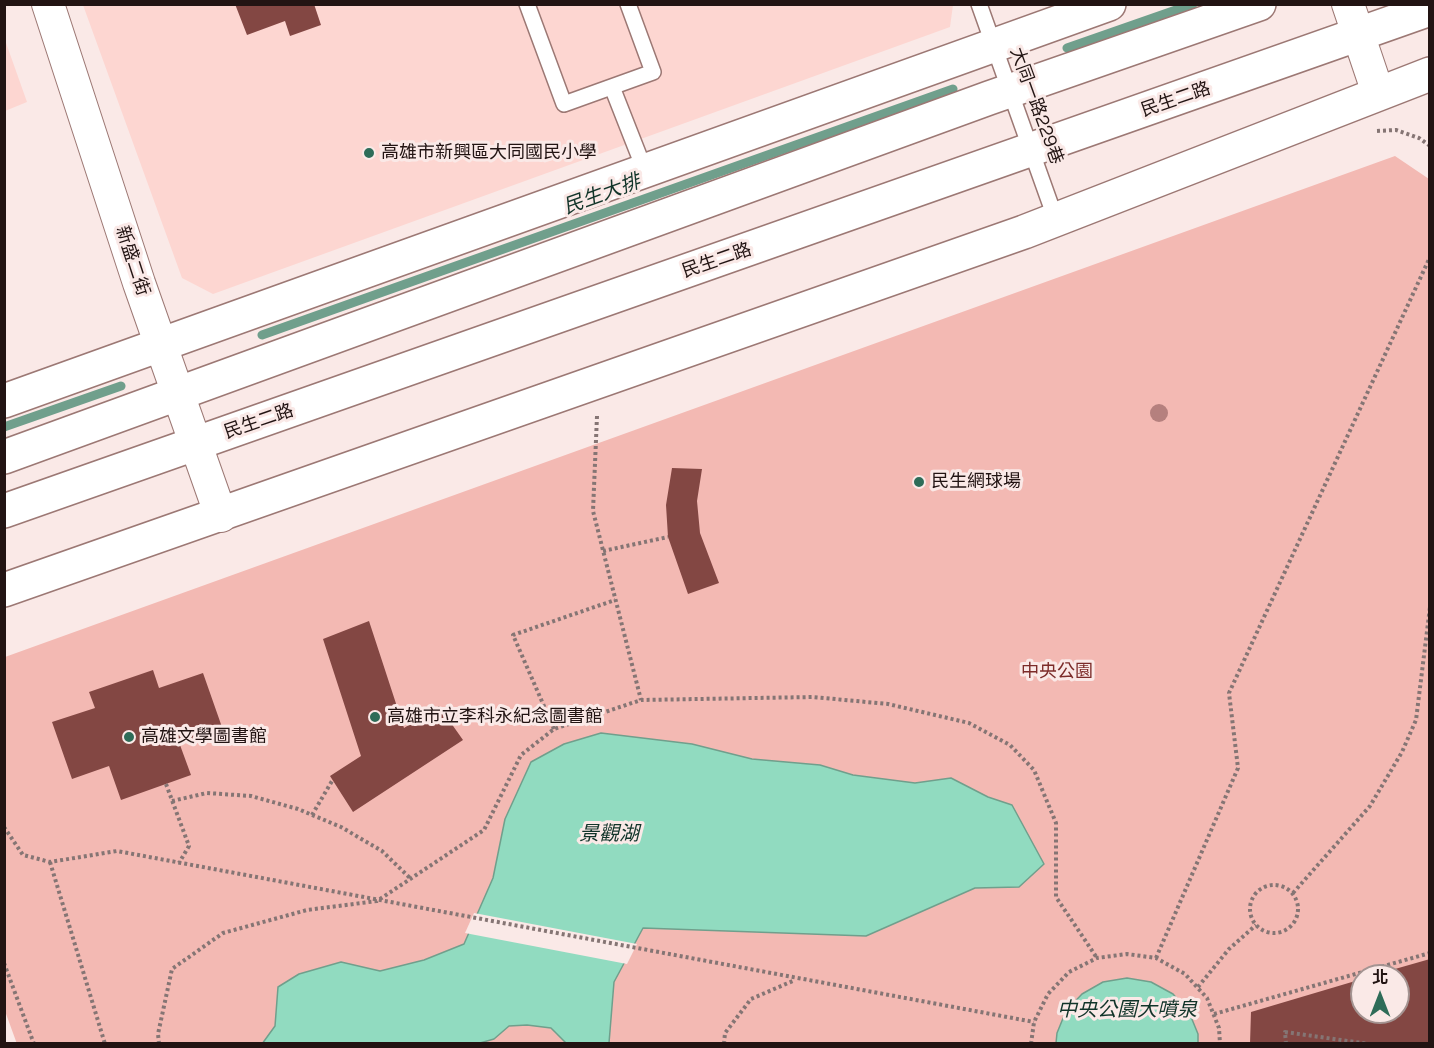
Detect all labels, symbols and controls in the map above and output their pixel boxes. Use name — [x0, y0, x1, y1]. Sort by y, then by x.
street label: 大同一路229巷 — [1005, 45, 1067, 167]
street label: 民生二路 — [1138, 78, 1214, 122]
place label: 高雄市新興區大同國民小學 — [381, 142, 597, 164]
marker: 高雄市新興區大同國民小學 — [362, 146, 376, 160]
water label: 民生大排 — [560, 170, 644, 220]
street label: 新盛二街 — [111, 223, 153, 299]
street label: 民生二路 — [679, 239, 755, 283]
street label: 民生二路 — [221, 400, 297, 444]
place label: 民生網球場 — [931, 471, 1021, 493]
marker: 民生網球場 — [912, 475, 926, 489]
park label: 中央公園 — [1021, 661, 1093, 683]
place label: 高雄市立李科永紀念圖書館 — [387, 706, 603, 728]
marker: 高雄市立李科永紀念圖書館 — [368, 710, 382, 724]
place label: 高雄文學圖書館 — [141, 726, 267, 748]
marker: 高雄文學圖書館 — [122, 730, 136, 744]
water label: 景觀湖 — [579, 823, 639, 847]
north arrow — [1350, 964, 1410, 1024]
text: 北 — [1372, 967, 1388, 988]
water label: 中央公園大噴泉 — [1057, 999, 1197, 1023]

